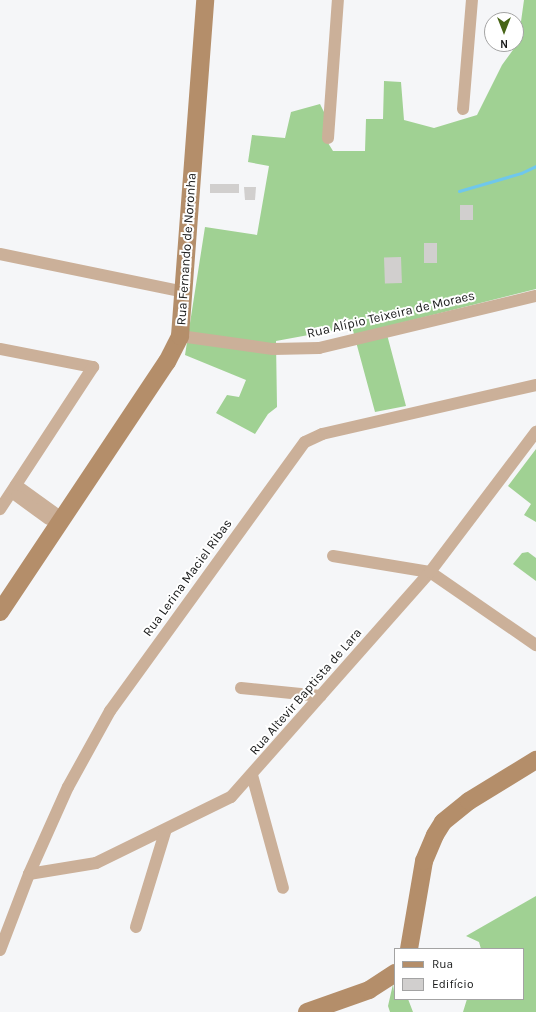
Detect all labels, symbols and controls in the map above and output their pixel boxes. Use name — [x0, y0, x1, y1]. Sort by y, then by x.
north arrow — [484, 12, 524, 52]
text: N — [500, 37, 508, 50]
street label: Rua Fernando de Noronha — [174, 172, 200, 326]
street label: Rua Alípio Teixeira de Moraes — [306, 288, 476, 342]
street label: Rua Lerina Maciel Ribas — [140, 516, 236, 640]
street label: Rua Altevir Baptista de Lara — [247, 625, 365, 759]
legend — [394, 948, 524, 1000]
text: Rua — [432, 957, 453, 971]
text: Edifício — [432, 977, 473, 991]

